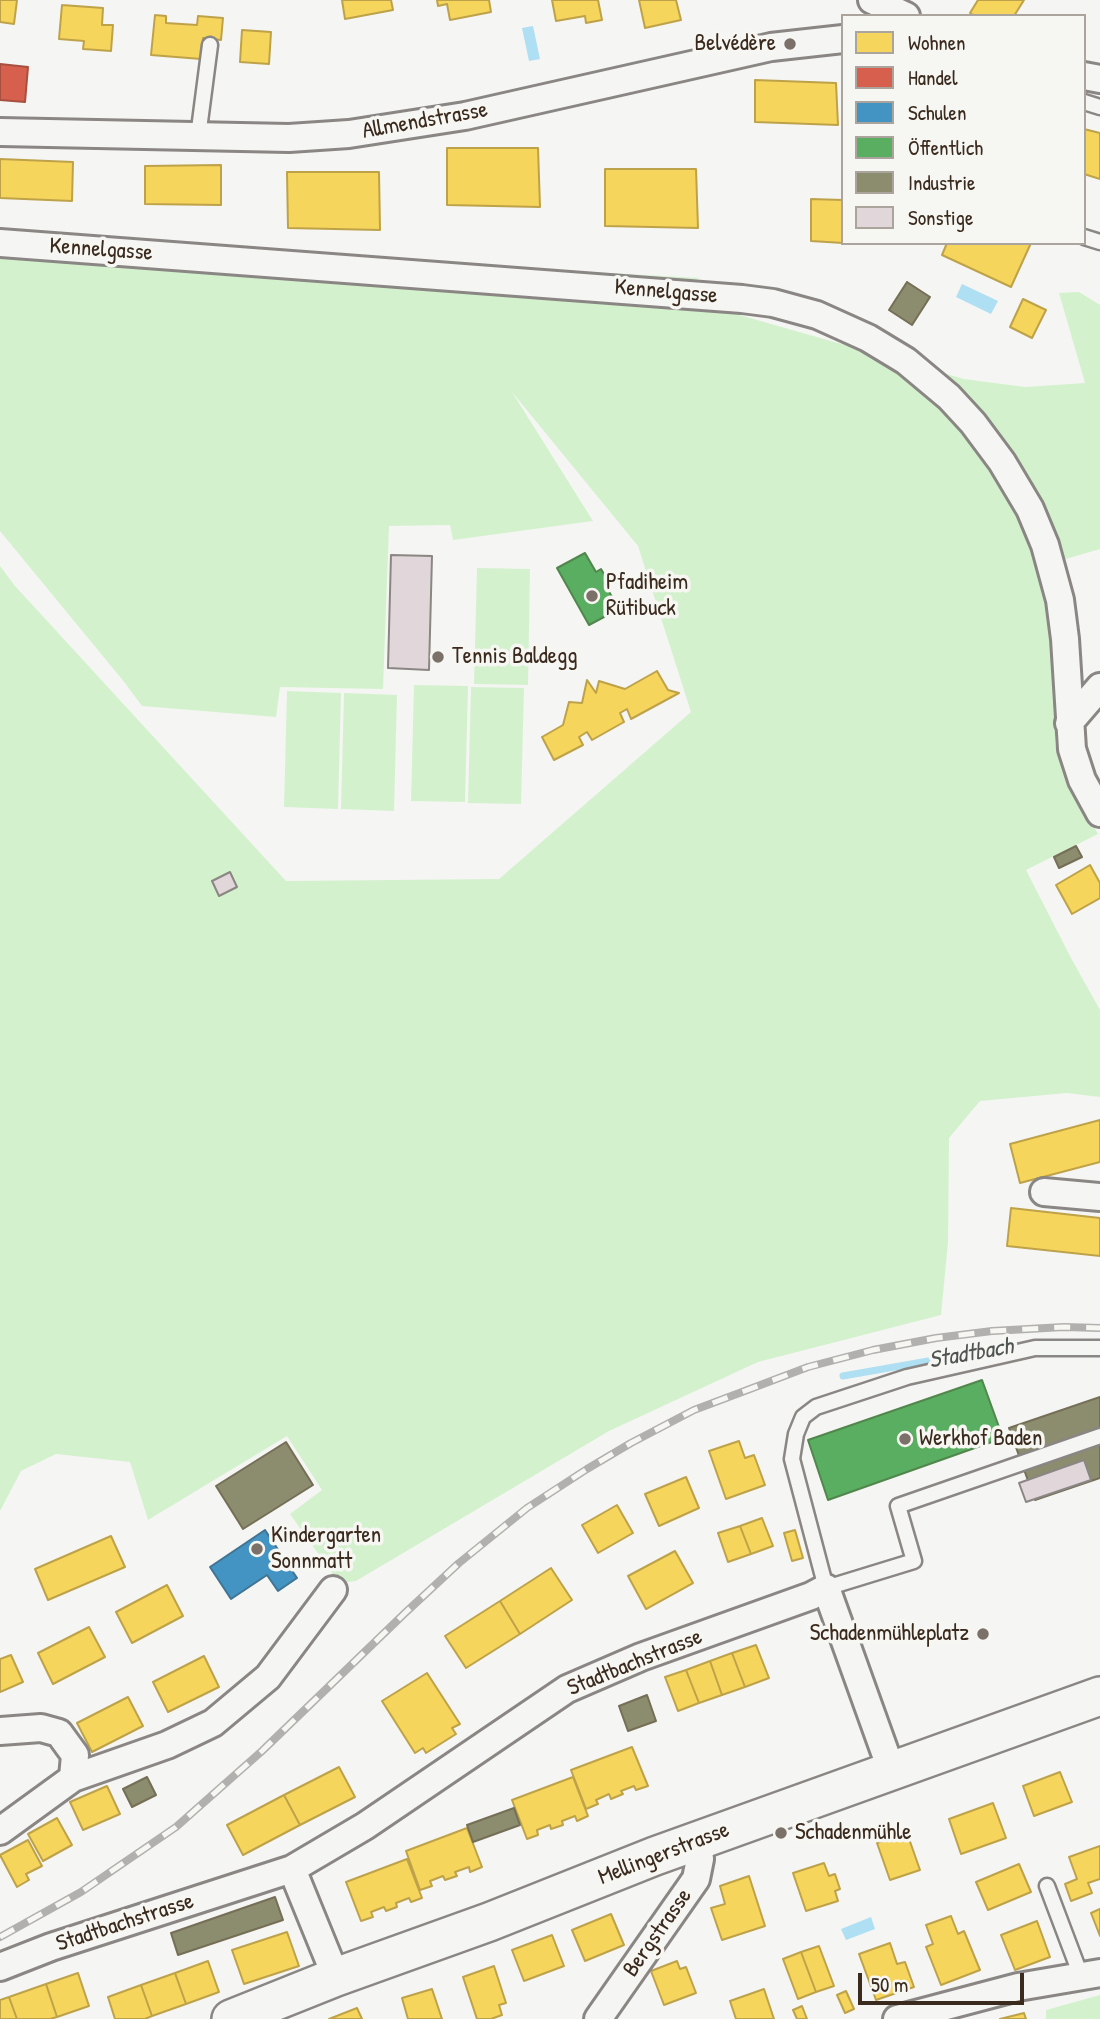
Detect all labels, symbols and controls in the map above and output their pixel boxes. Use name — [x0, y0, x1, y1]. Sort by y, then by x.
legend — [841, 14, 1086, 245]
text: Wohnen — [908, 28, 966, 57]
place label: Belvédère — [695, 30, 776, 58]
marker: Belvédère — [782, 36, 798, 52]
text: Handel — [908, 63, 958, 92]
street label: Allmendstrasse — [360, 96, 490, 146]
text: Schulen — [908, 98, 966, 127]
text: Öffentlich — [908, 133, 983, 162]
text: Industrie — [908, 168, 975, 197]
text: Sonstige — [908, 203, 973, 232]
street label: Kennelgasse — [48, 233, 154, 267]
street label: Kennelgasse — [613, 274, 719, 310]
place label: Pfadiheim Rütibuck — [606, 569, 688, 623]
marker: Pfadiheim Rütibuck — [584, 588, 600, 604]
place label: Tennis Baldegg — [452, 643, 577, 671]
marker: Tennis Baldegg — [430, 649, 446, 665]
water label: Stadtbach — [927, 1332, 1015, 1376]
place label: Werkhof Baden — [919, 1425, 1042, 1453]
marker: Werkhof Baden — [897, 1431, 913, 1447]
place label: Kindergarten Sonnmatt — [271, 1522, 381, 1576]
marker: Kindergarten Sonnmatt — [249, 1541, 265, 1557]
place label: Schadenmühleplatz — [810, 1620, 969, 1648]
street label: Stadtbachstrasse — [564, 1623, 706, 1703]
marker: Schadenmühleplatz — [975, 1626, 991, 1642]
street label: Mellingerstrasse — [595, 1816, 733, 1892]
place label: Schadenmühle — [795, 1819, 911, 1847]
marker: Schadenmühle — [773, 1825, 789, 1841]
street label: Bergstrasse — [618, 1884, 698, 1982]
street label: Stadtbachstrasse — [53, 1888, 197, 1958]
scale bar — [862, 1960, 1028, 2004]
text: 50 m — [871, 1970, 908, 1999]

